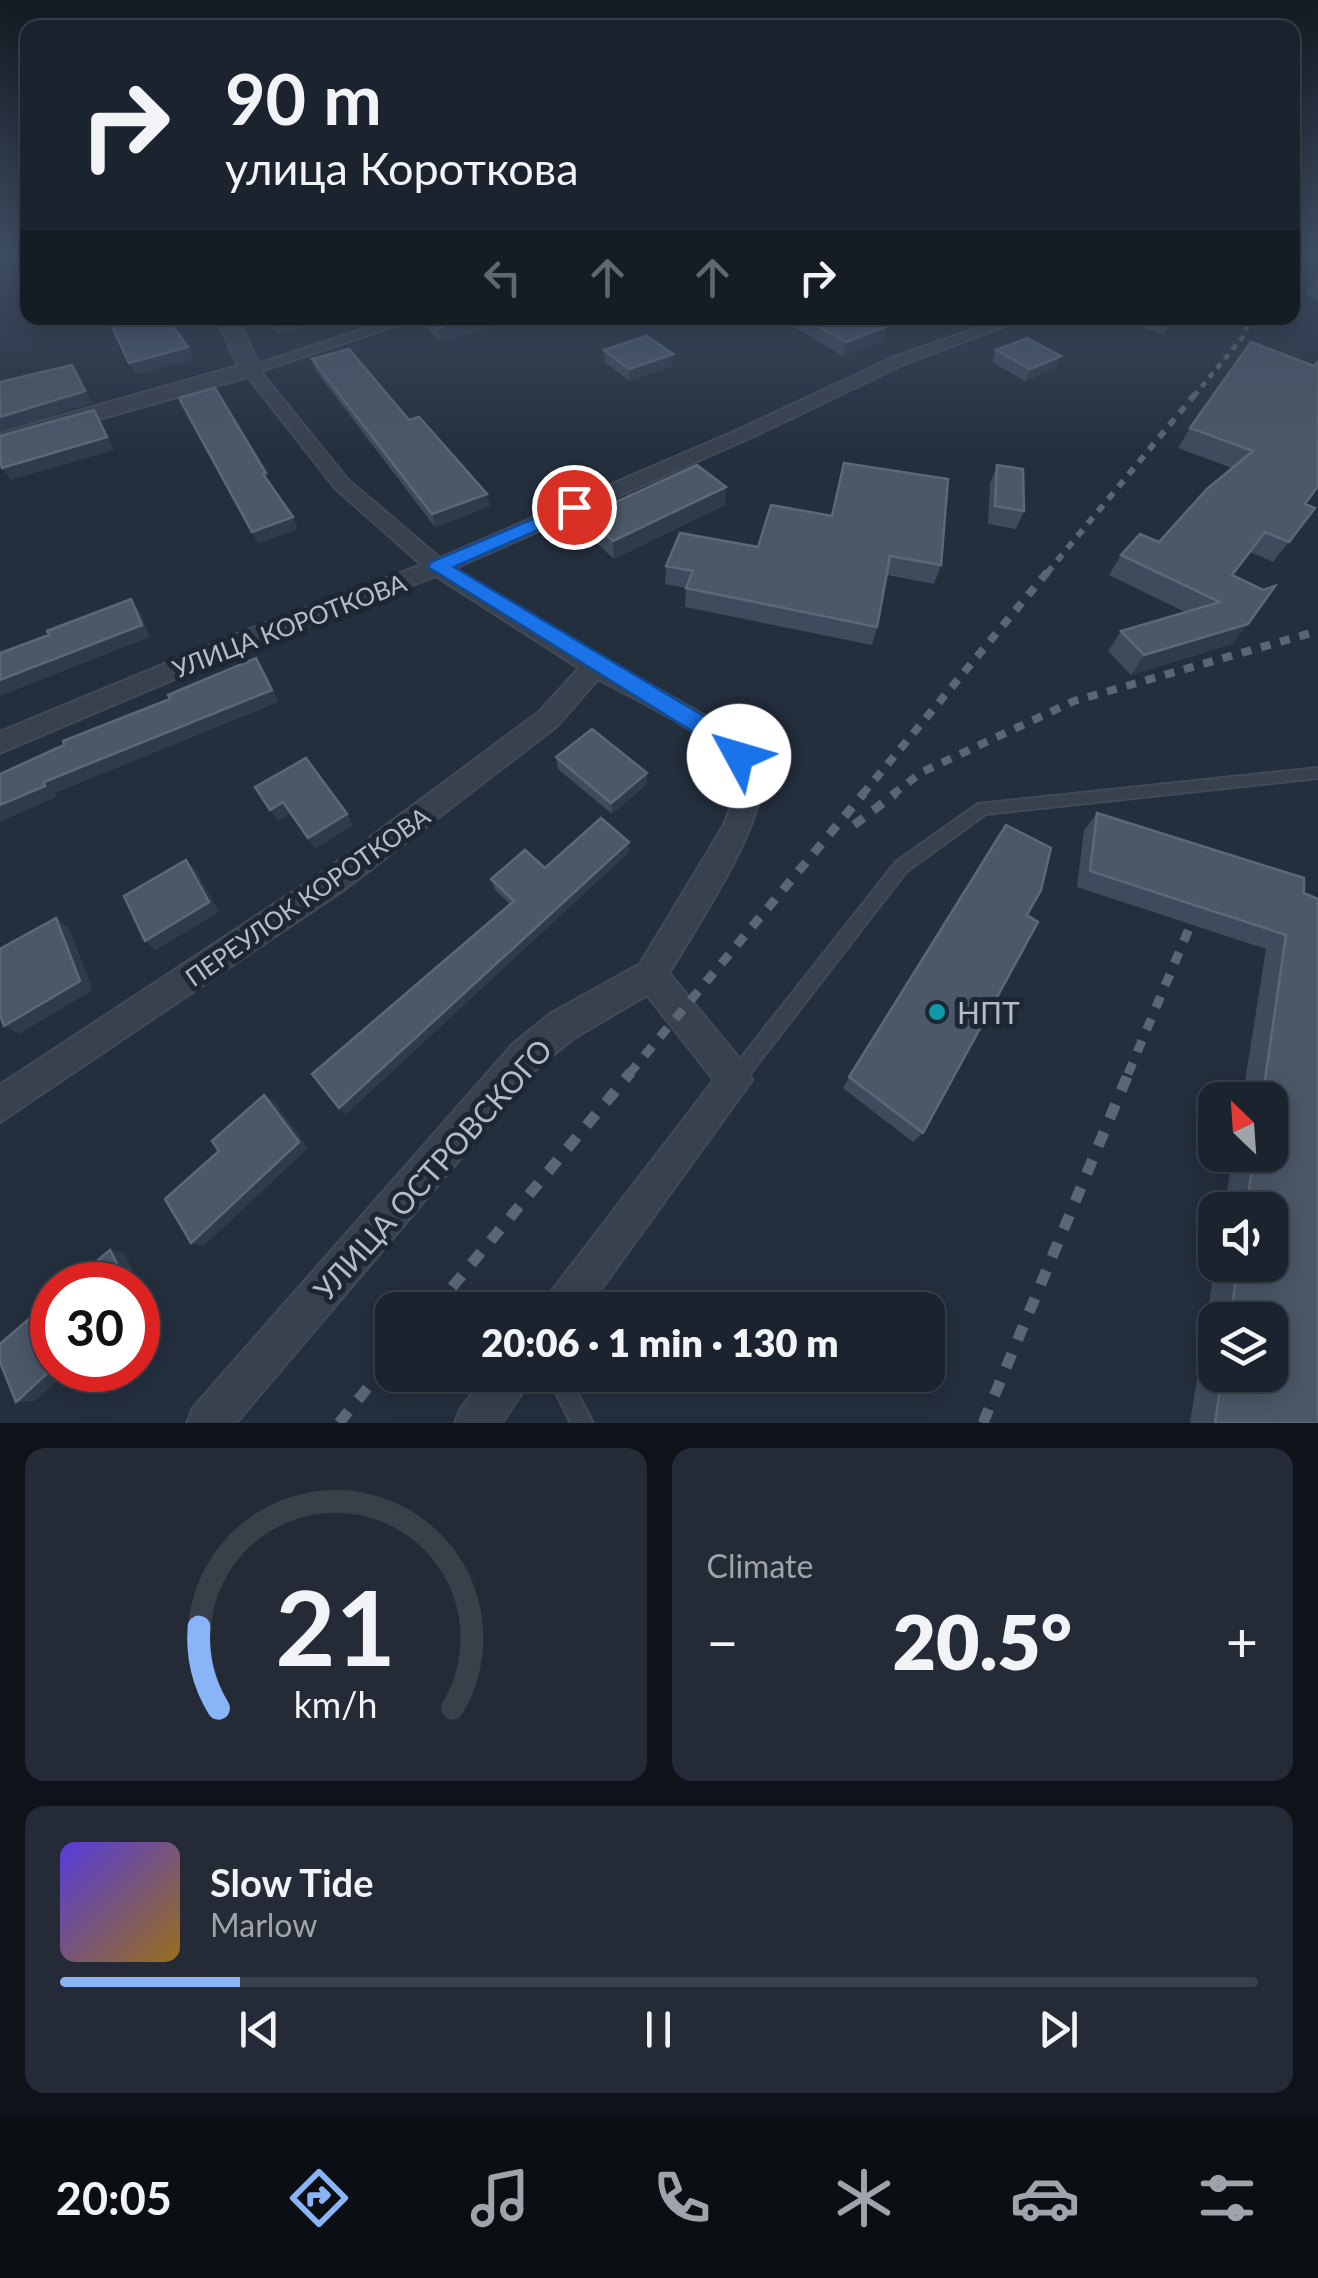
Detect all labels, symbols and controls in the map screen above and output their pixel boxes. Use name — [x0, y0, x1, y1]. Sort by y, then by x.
text: 90 m — [225, 56, 382, 140]
icon: right — [60, 60, 190, 190]
text: улица Короткова — [225, 141, 579, 195]
icon: left — [475, 250, 530, 305]
icon: ahead — [580, 250, 635, 305]
icon: ahead — [685, 250, 740, 305]
icon: right — [790, 250, 845, 305]
pin — [532, 465, 617, 550]
icon: arrive — [547, 480, 602, 535]
street label: УЛИЦА КОРОТКОВА — [168, 567, 410, 683]
position arrow — [687, 704, 791, 808]
street label: ПЕРЕУЛОК КОРОТКОВА — [179, 800, 435, 992]
place label: НПТ — [957, 994, 1020, 1030]
marker: НПТ — [926, 1001, 948, 1023]
street label: УЛИЦА ОСТРОВСКОГО — [305, 1031, 559, 1307]
north arrow — [1198, 1082, 1288, 1172]
map controls — [1198, 1082, 1288, 1392]
button: sound — [1198, 1192, 1288, 1282]
speed limit sign: 30 — [30, 1262, 160, 1392]
button: layers — [1198, 1302, 1288, 1392]
text: 20:06 · 1 min · 130 m — [481, 1319, 839, 1365]
text: Climate — [707, 1546, 813, 1585]
text: 21 — [275, 1563, 396, 1688]
text: 20.5° — [892, 1596, 1072, 1686]
text: − — [707, 1608, 738, 1674]
text: + — [1226, 1608, 1258, 1674]
text: km/h — [294, 1683, 378, 1726]
text: Slow Tide — [210, 1859, 373, 1905]
text: Marlow — [210, 1905, 317, 1944]
icon: previous — [232, 2002, 287, 2057]
icon: pause — [631, 2002, 686, 2057]
icon: next — [1031, 2002, 1086, 2057]
icon: directions — [284, 2163, 354, 2233]
icon: music — [465, 2163, 535, 2233]
icon: phone — [647, 2163, 717, 2233]
icon: climate — [829, 2163, 899, 2233]
icon: car — [1010, 2163, 1080, 2233]
icon: filters — [1192, 2163, 1262, 2233]
text: 20:05 — [56, 2171, 172, 2225]

